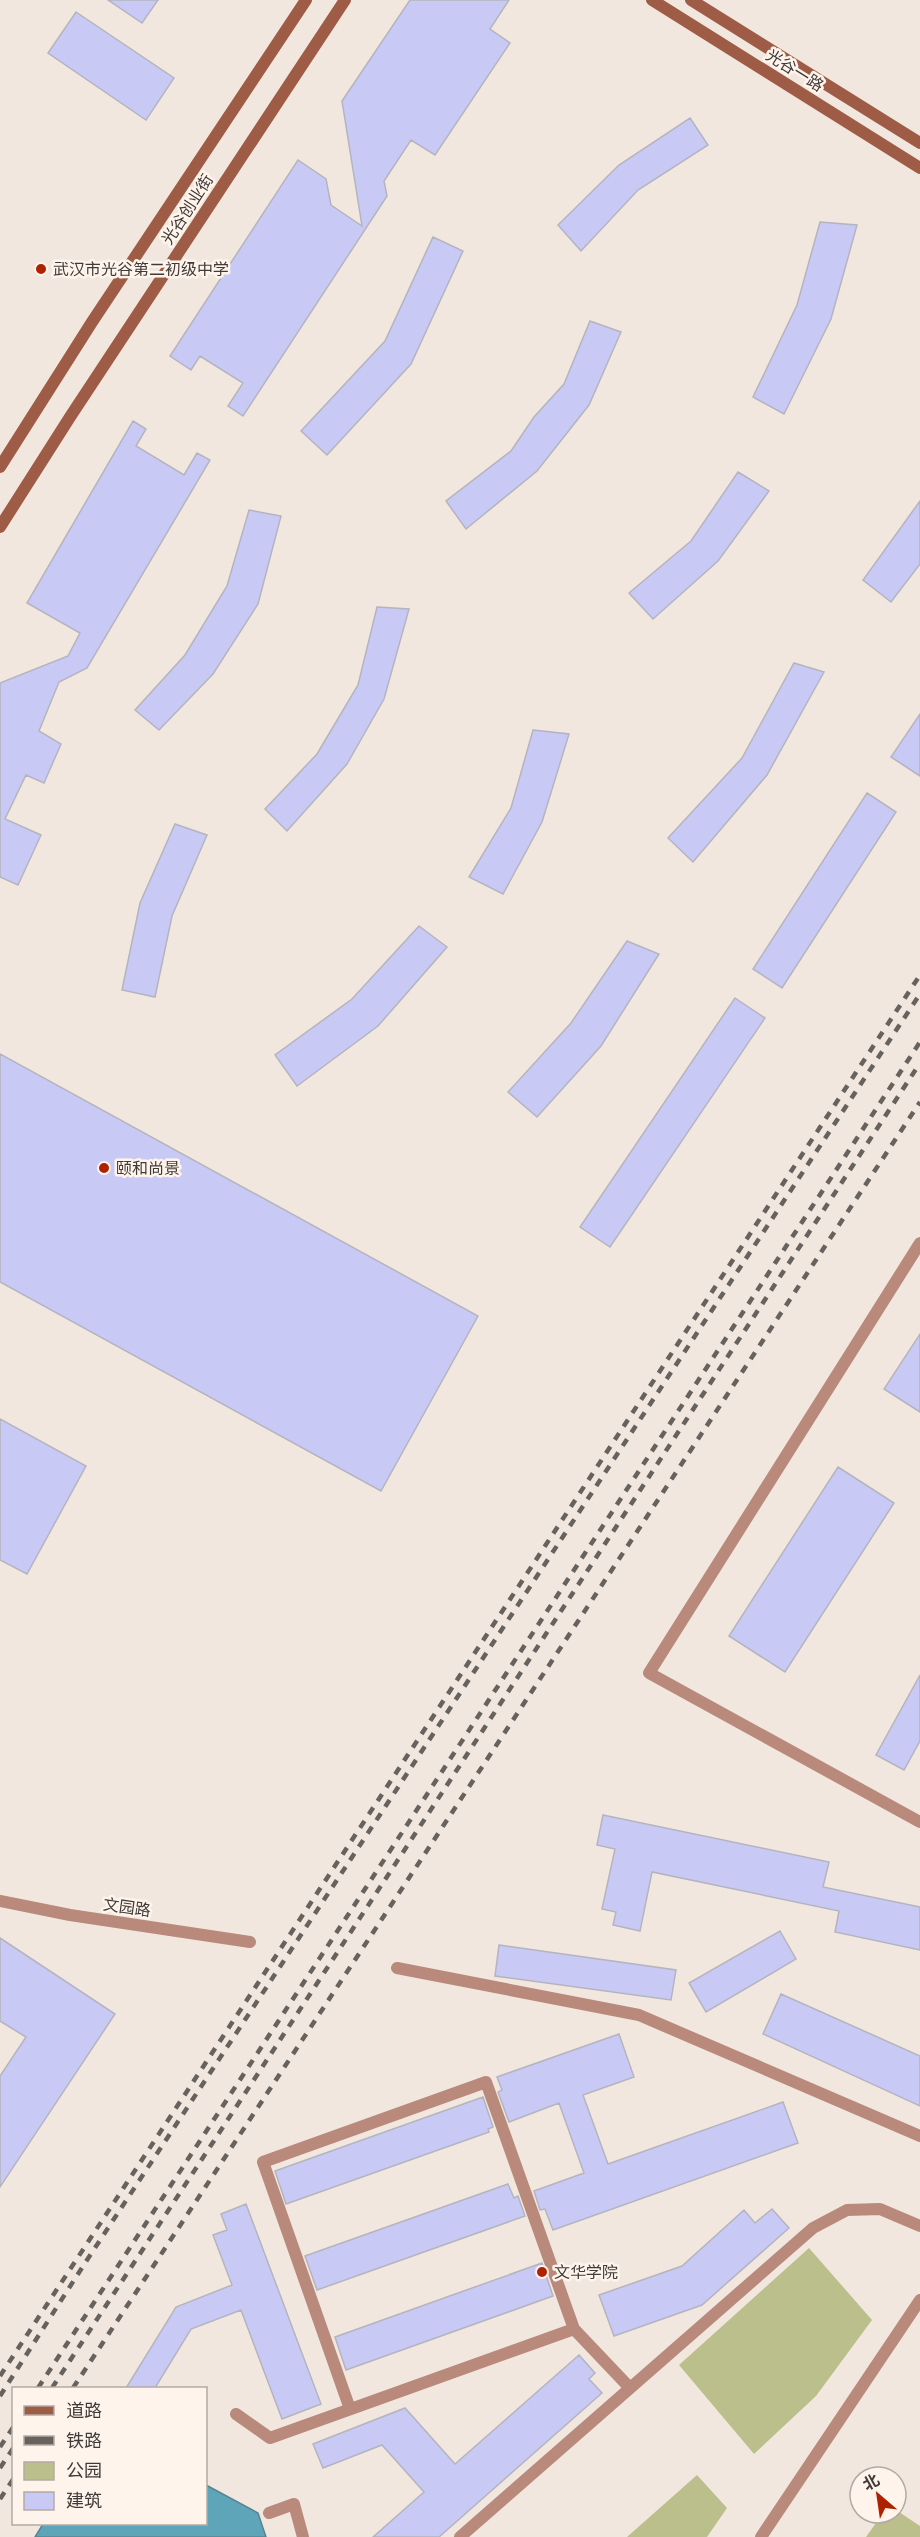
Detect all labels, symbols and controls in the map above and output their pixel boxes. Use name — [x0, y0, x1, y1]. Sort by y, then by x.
street label: 光谷一路 — [763, 45, 827, 95]
street label: 光谷创业街 — [158, 171, 216, 247]
place label: 武汉市光谷第二初级中学 — [53, 260, 229, 278]
marker: 武汉市光谷第二初级中学 — [34, 262, 48, 276]
place label: 颐和尚景 — [116, 1159, 180, 1177]
marker: 颐和尚景 — [97, 1161, 111, 1175]
street label: 文园路 — [102, 1895, 152, 1919]
place label: 文华学院 — [554, 2263, 618, 2281]
marker: 文华学院 — [535, 2265, 549, 2279]
legend — [12, 2387, 207, 2525]
text: 道路 — [66, 2400, 102, 2421]
text: 铁路 — [66, 2430, 102, 2451]
text: 公园 — [66, 2460, 102, 2481]
north arrow — [848, 2465, 908, 2525]
text: 北 — [859, 2470, 882, 2494]
text: 建筑 — [66, 2490, 102, 2511]

